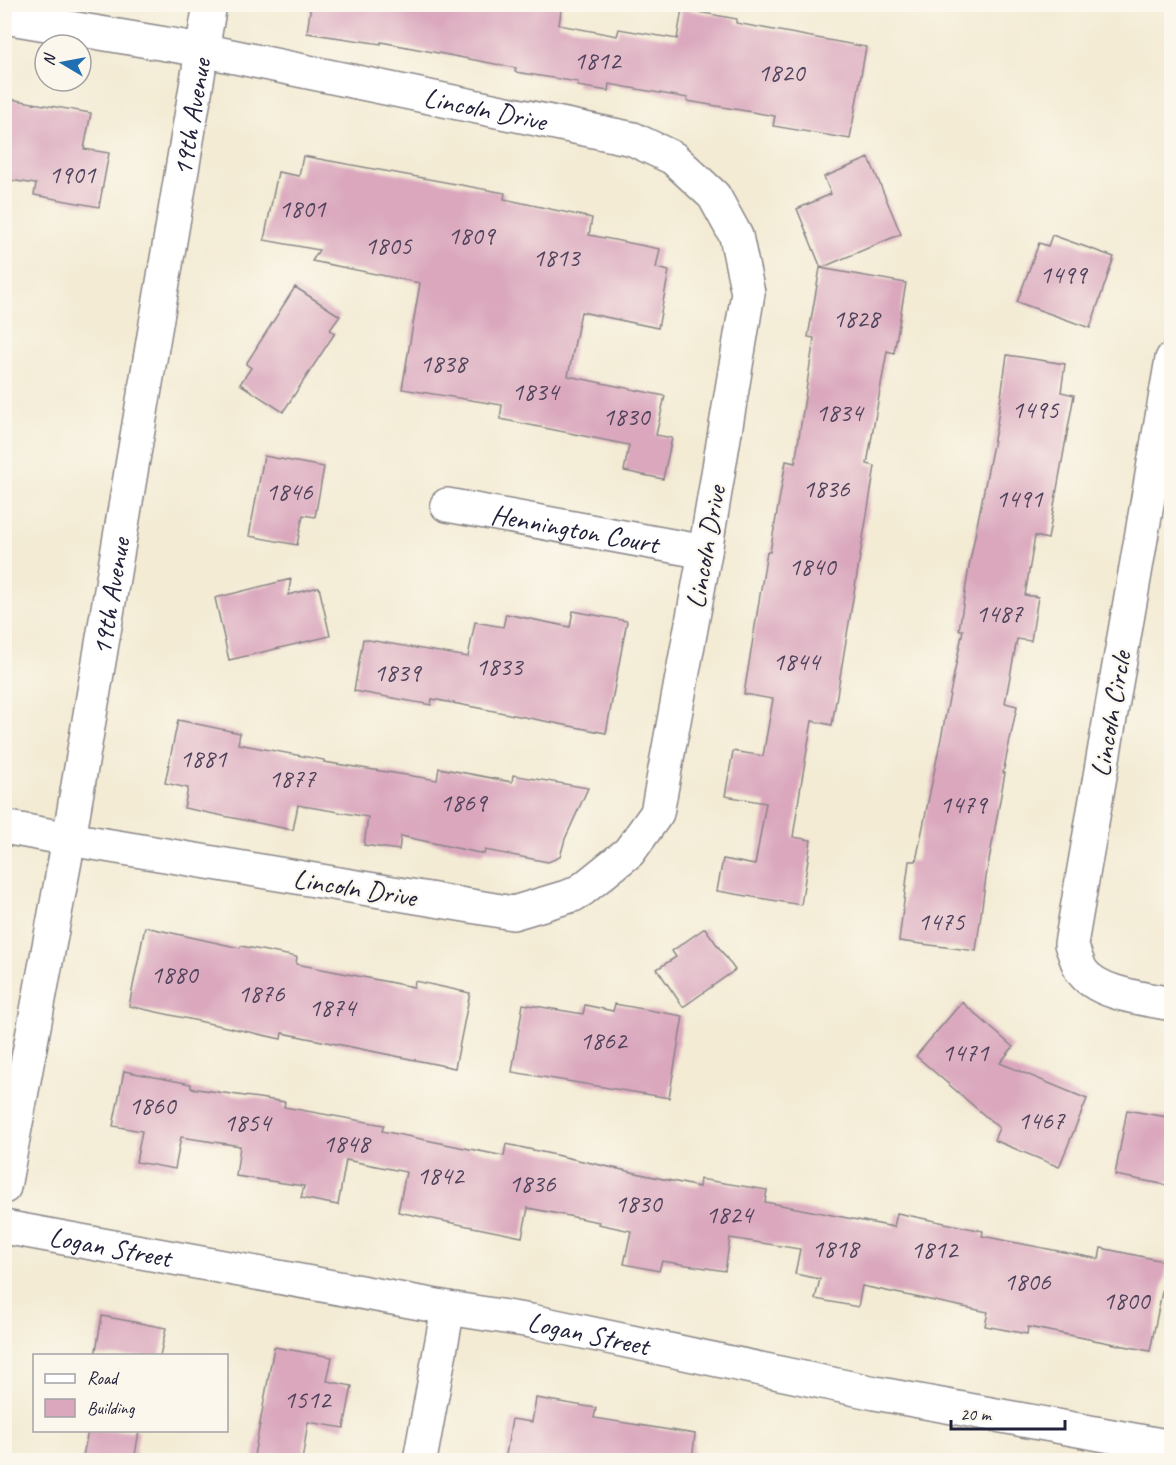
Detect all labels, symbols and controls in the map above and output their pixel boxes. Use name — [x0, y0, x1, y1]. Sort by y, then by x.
north arrow — [33, 33, 93, 93]
house number: 1812 — [574, 44, 623, 77]
text: N — [39, 51, 60, 67]
street label: 19th Avenue — [164, 54, 219, 179]
house number: 1820 — [758, 56, 807, 89]
street label: Lincoln Drive — [421, 79, 551, 139]
house number: 1901 — [49, 158, 97, 191]
house number: 1801 — [279, 192, 327, 225]
house number: 1809 — [448, 219, 497, 252]
house number: 1805 — [365, 229, 413, 262]
house number: 1813 — [533, 241, 582, 274]
house number: 1499 — [1040, 258, 1089, 291]
house number: 1828 — [833, 302, 882, 335]
house number: 1838 — [420, 347, 469, 380]
house number: 1834 — [512, 375, 561, 408]
house number: 1495 — [1012, 393, 1060, 426]
house number: 1834 — [816, 396, 865, 429]
house number: 1830 — [603, 400, 652, 433]
house number: 1836 — [803, 472, 851, 505]
house number: 1846 — [266, 475, 314, 508]
street label: Lincoln Drive — [678, 481, 734, 611]
house number: 1491 — [996, 482, 1044, 515]
street label: Hennington Court — [488, 496, 664, 562]
street label: 19th Avenue — [83, 533, 138, 658]
house number: 1840 — [789, 550, 838, 583]
house number: 1487 — [976, 597, 1024, 630]
house number: 1844 — [773, 645, 822, 678]
street label: Lincoln Circle — [1082, 647, 1139, 780]
house number: 1833 — [476, 650, 525, 683]
house number: 1839 — [374, 656, 423, 689]
house number: 1881 — [180, 742, 228, 775]
house number: 1877 — [269, 762, 317, 795]
house number: 1869 — [440, 786, 489, 819]
house number: 1479 — [940, 788, 989, 821]
street label: Lincoln Drive — [291, 861, 421, 915]
house number: 1475 — [918, 905, 966, 938]
house number: 1880 — [151, 958, 200, 991]
house number: 1876 — [238, 977, 286, 1010]
house number: 1874 — [309, 991, 358, 1024]
house number: 1862 — [580, 1024, 629, 1057]
house number: 1471 — [942, 1036, 990, 1069]
house number: 1860 — [129, 1089, 178, 1122]
house number: 1467 — [1018, 1104, 1066, 1137]
house number: 1854 — [224, 1106, 273, 1139]
house number: 1848 — [323, 1127, 372, 1160]
house number: 1842 — [417, 1159, 466, 1192]
house number: 1836 — [509, 1167, 557, 1200]
house number: 1830 — [615, 1187, 664, 1220]
house number: 1824 — [706, 1198, 755, 1231]
street label: Logan Street — [47, 1219, 176, 1276]
house number: 1818 — [812, 1232, 861, 1265]
house number: 1812 — [911, 1233, 960, 1266]
house number: 1806 — [1004, 1265, 1052, 1298]
house number: 1800 — [1103, 1284, 1152, 1317]
street label: Logan Street — [525, 1304, 655, 1364]
legend — [33, 1354, 228, 1432]
text: Road — [87, 1367, 120, 1389]
house number: 1512 — [284, 1383, 333, 1416]
scale bar — [951, 1393, 1065, 1431]
text: Building — [87, 1397, 136, 1419]
text: 20 m — [960, 1403, 993, 1425]

